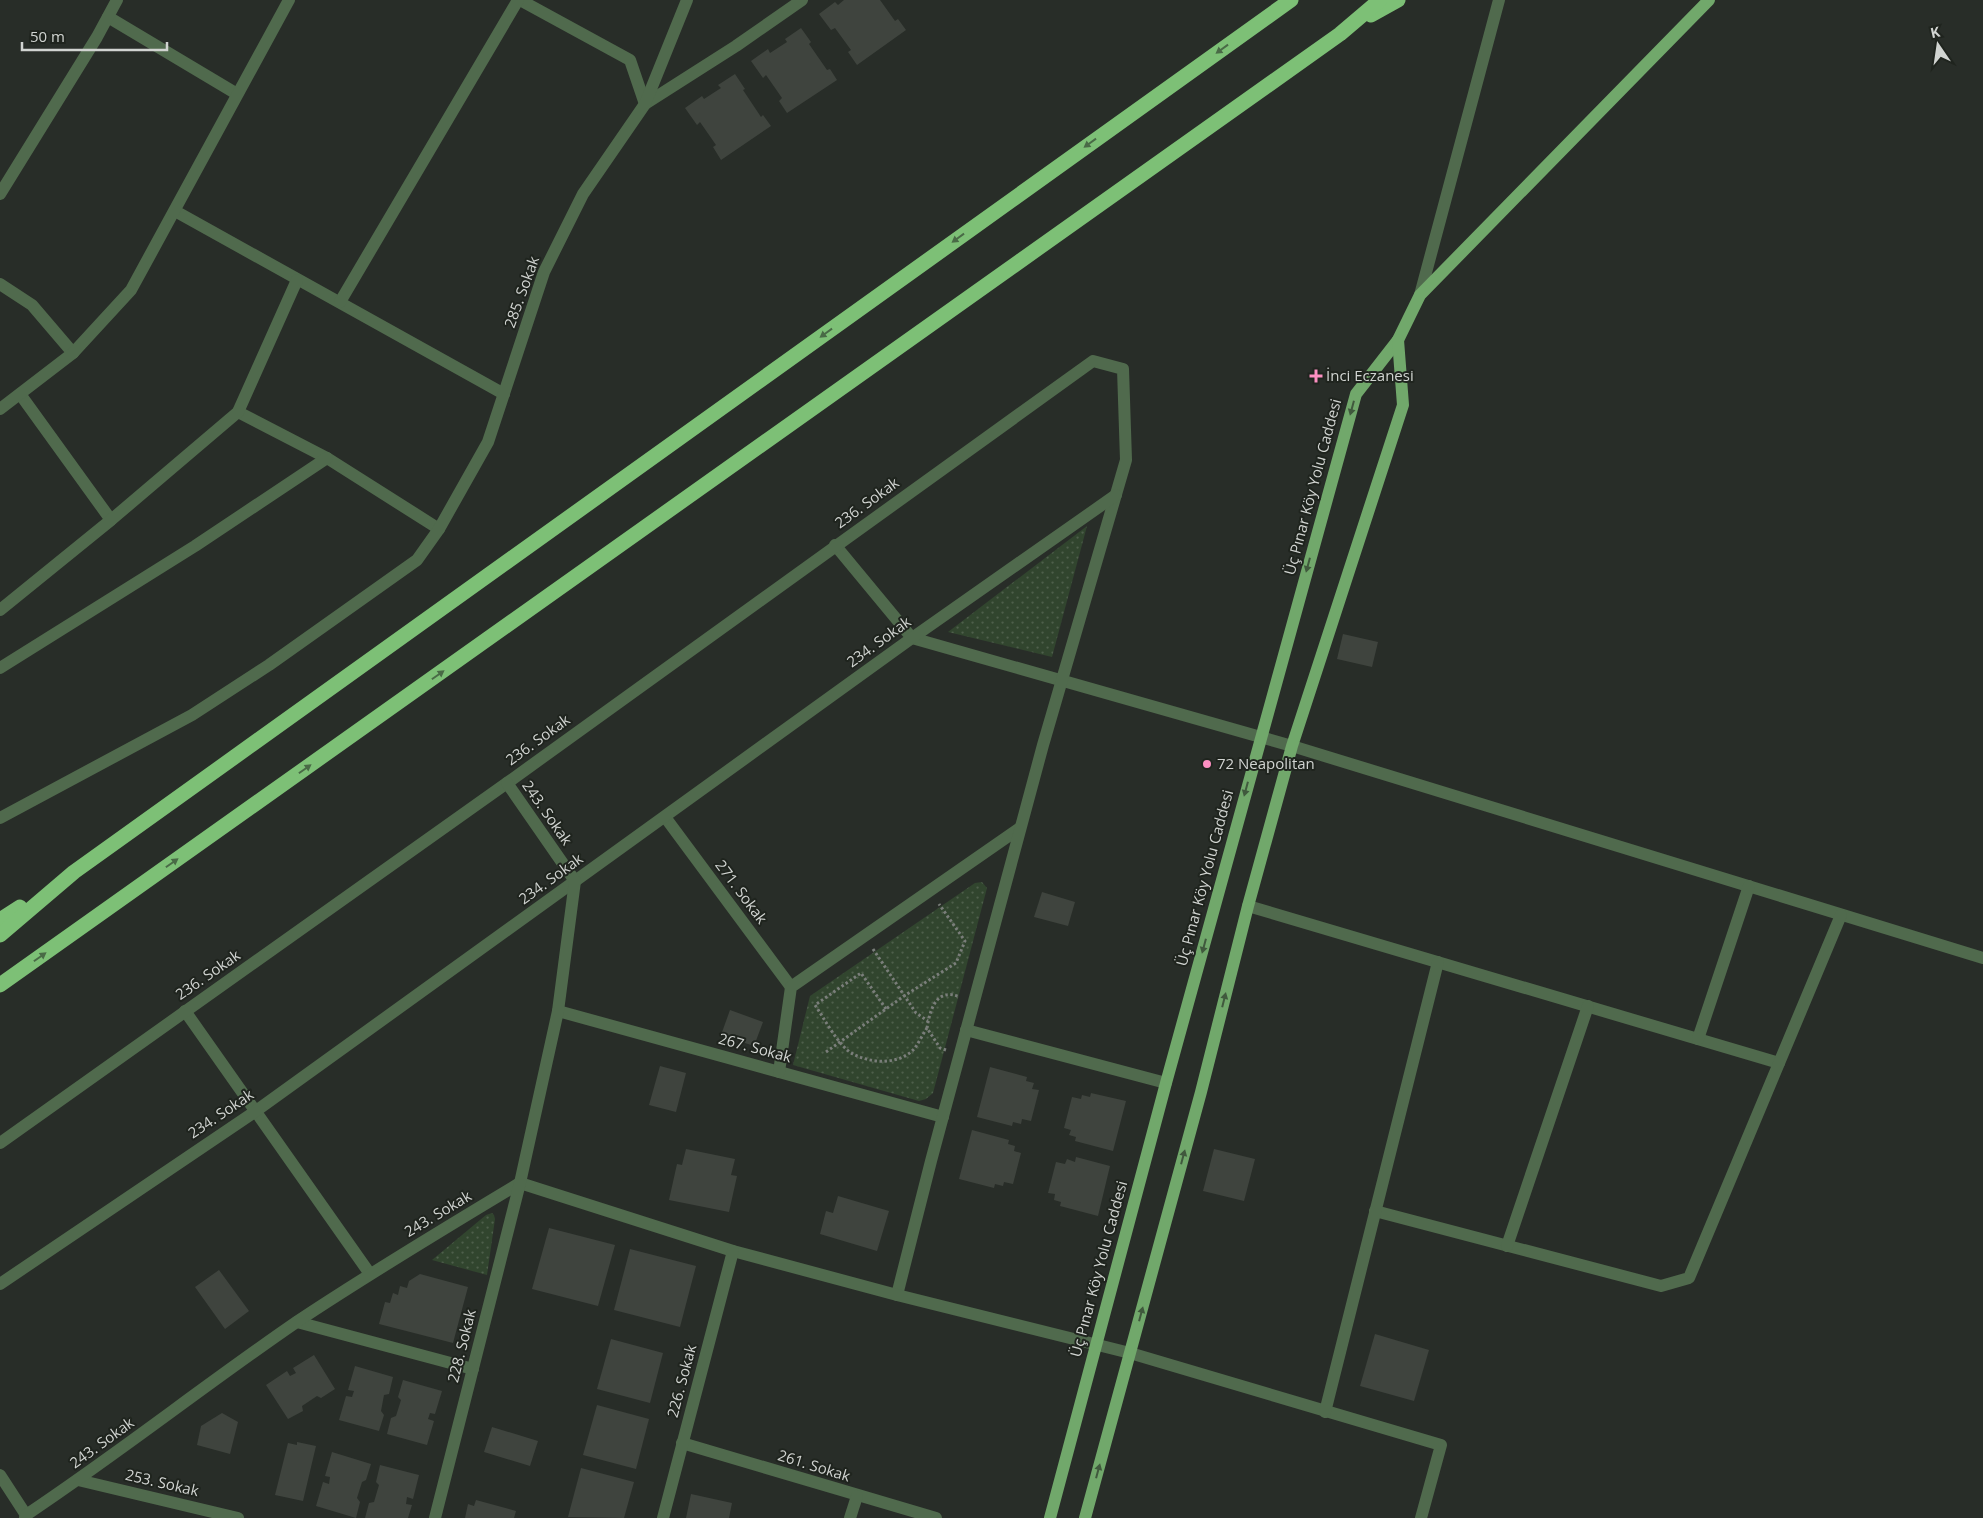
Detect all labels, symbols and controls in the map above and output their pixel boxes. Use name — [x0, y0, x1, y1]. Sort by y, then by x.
scale bar — [22, 20, 168, 52]
north arrow — [1913, 20, 1963, 70]
text: K — [1928, 21, 1942, 42]
text: 50 m — [30, 26, 65, 46]
one-way arrow — [1216, 44, 1229, 54]
one-way arrow — [1084, 138, 1097, 149]
one-way arrow — [951, 233, 965, 243]
street label: 285. Sokak — [499, 253, 543, 330]
one-way arrow — [819, 328, 833, 338]
place label: İnci Eczanesi — [1326, 365, 1414, 385]
marker: İnci Eczanesi — [1310, 370, 1322, 382]
street label: Üç Pınar Köy Yolu Caddesi — [1279, 396, 1345, 577]
one-way arrow — [1347, 401, 1355, 416]
street label: 236. Sokak — [830, 472, 903, 532]
one-way arrow — [1304, 557, 1312, 572]
street label: 234. Sokak — [842, 611, 915, 671]
one-way arrow — [431, 670, 444, 680]
street label: 236. Sokak — [501, 709, 574, 769]
place label: 72 Neapolitan — [1217, 753, 1315, 773]
marker: 72 Neapolitan — [1201, 758, 1213, 770]
one-way arrow — [298, 764, 312, 774]
street label: 243. Sokak — [518, 776, 578, 849]
one-way arrow — [1242, 782, 1250, 797]
street label: Üç Pınar Köy Yolu Caddesi — [1171, 787, 1237, 968]
street label: 234. Sokak — [514, 848, 587, 908]
street label: 271. Sokak — [711, 855, 772, 927]
one-way arrow — [166, 858, 179, 868]
one-way arrow — [1199, 938, 1207, 953]
street label: 236. Sokak — [171, 944, 244, 1004]
one-way arrow — [33, 952, 47, 962]
one-way arrow — [1220, 993, 1228, 1008]
street label: 267. Sokak — [716, 1028, 794, 1066]
street label: 234. Sokak — [184, 1084, 257, 1142]
one-way arrow — [1179, 1150, 1187, 1165]
street label: Üç Pınar Köy Yolu Caddesi — [1065, 1178, 1131, 1359]
street label: 243. Sokak — [400, 1185, 475, 1241]
street label: 228. Sokak — [442, 1307, 480, 1385]
one-way arrow — [1137, 1307, 1145, 1322]
street label: 226. Sokak — [662, 1342, 700, 1420]
street label: 243. Sokak — [65, 1412, 138, 1472]
street label: 261. Sokak — [776, 1445, 853, 1486]
one-way arrow — [1094, 1463, 1102, 1478]
street label: 253. Sokak — [123, 1464, 201, 1500]

